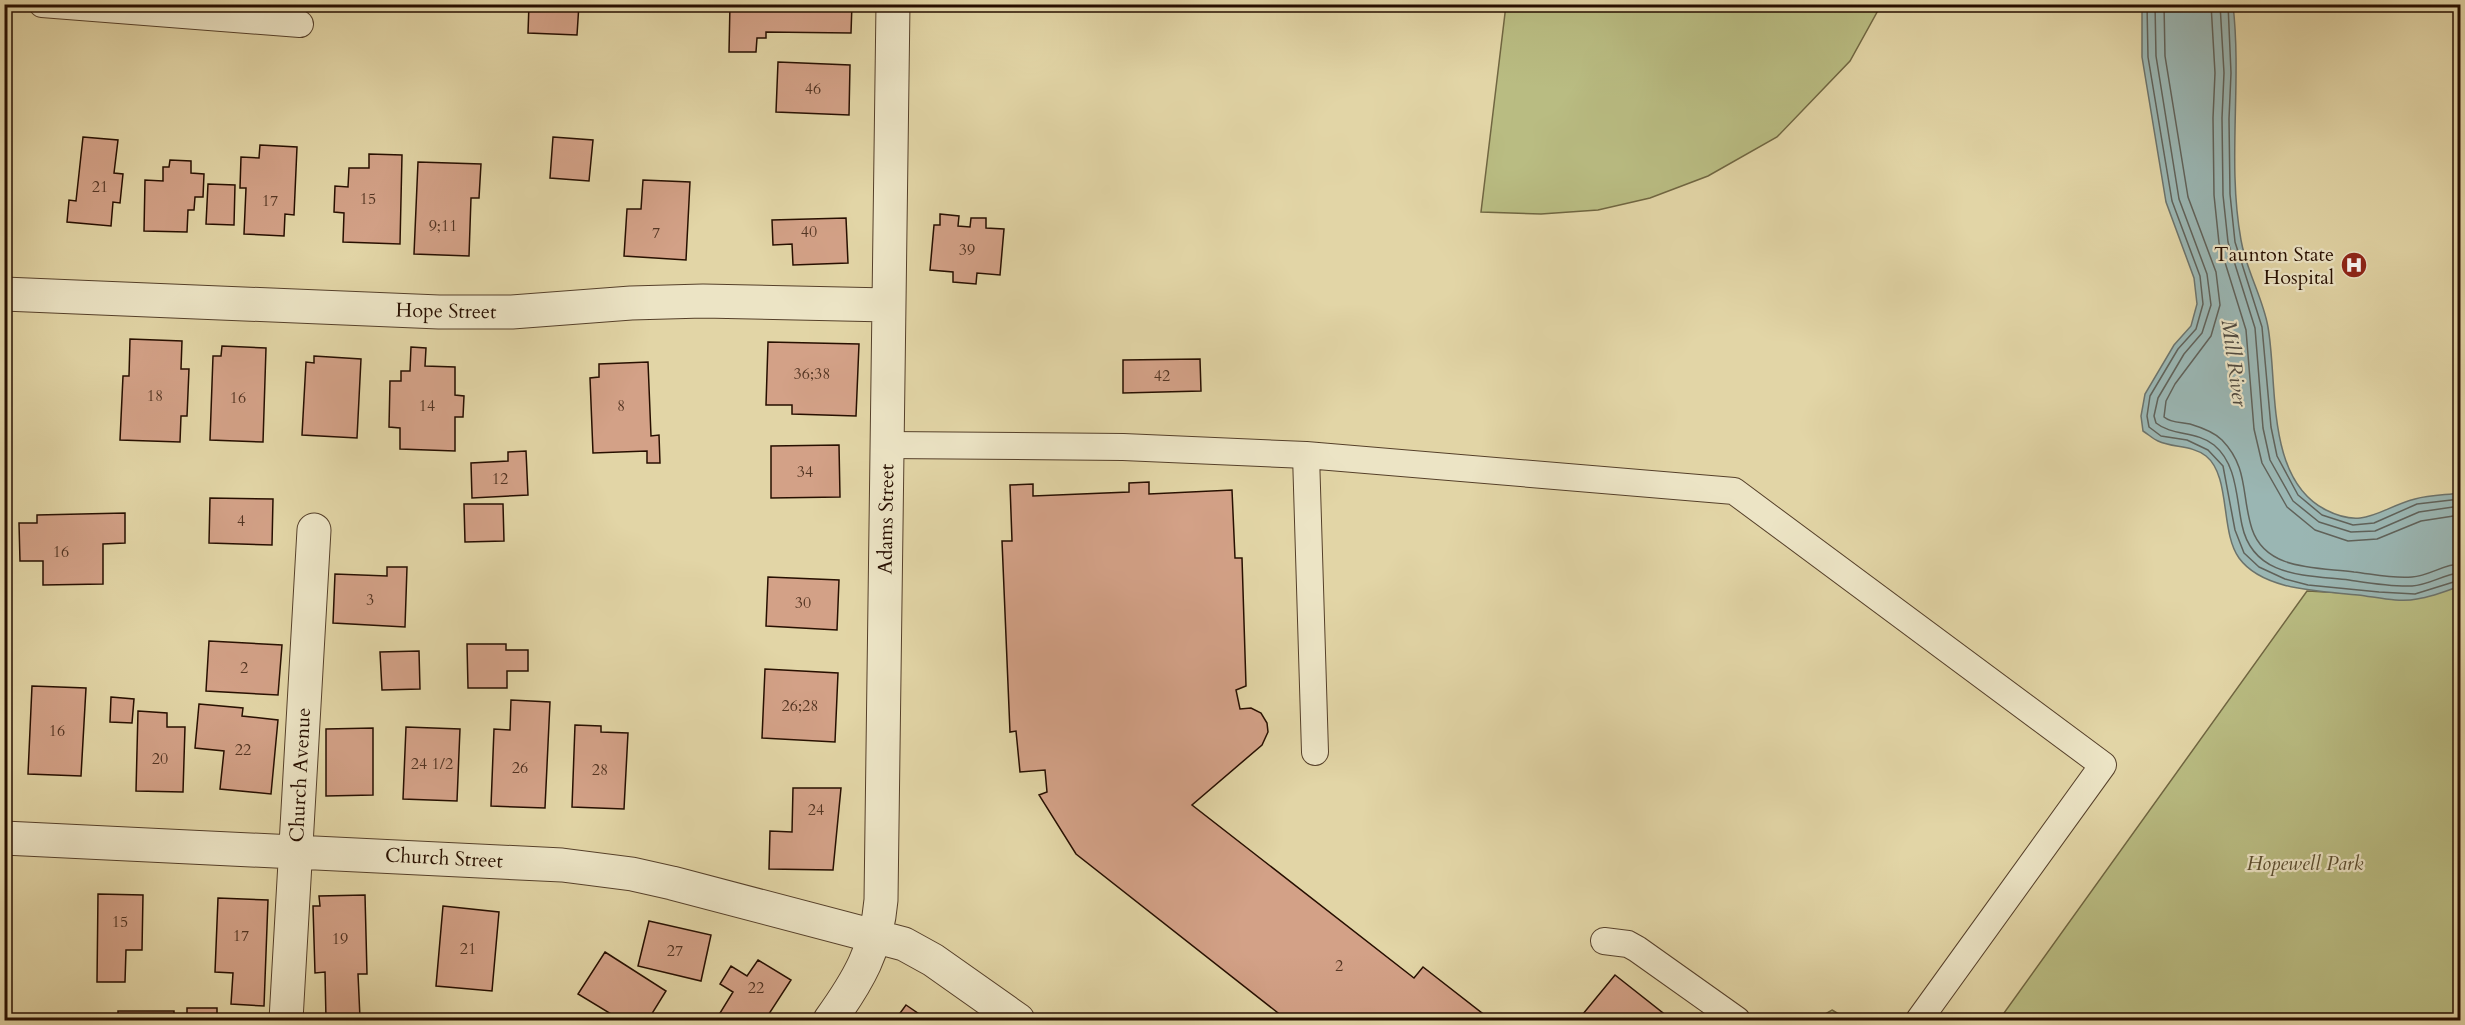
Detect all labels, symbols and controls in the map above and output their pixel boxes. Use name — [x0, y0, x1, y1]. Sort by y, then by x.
house number: 46 — [805, 78, 821, 100]
house number: 21 — [92, 176, 108, 198]
house number: 15 — [360, 188, 376, 210]
house number: 17 — [262, 190, 278, 212]
house number: 9;11 — [429, 215, 457, 237]
house number: 40 — [801, 221, 817, 243]
house number: 7 — [652, 222, 660, 244]
house number: 39 — [959, 239, 975, 261]
place label: Taunton State Hospital — [2214, 241, 2334, 291]
hospital icon: Taunton State Hospital — [2339, 250, 2369, 280]
street label: Hope Street — [395, 297, 497, 325]
water label: Mill River — [2214, 318, 2255, 410]
house number: 36;38 — [794, 363, 830, 385]
house number: 42 — [1154, 365, 1170, 387]
house number: 18 — [147, 385, 163, 407]
house number: 16 — [230, 387, 246, 409]
house number: 14 — [419, 395, 435, 417]
house number: 8 — [617, 395, 625, 417]
house number: 34 — [797, 461, 813, 483]
street label: Adams Street — [872, 463, 900, 575]
house number: 12 — [492, 468, 508, 490]
house number: 4 — [237, 510, 245, 532]
house number: 16 — [53, 541, 69, 563]
house number: 3 — [366, 589, 374, 611]
house number: 30 — [795, 592, 811, 614]
house number: 2 — [240, 657, 248, 679]
house number: 26;28 — [782, 695, 818, 717]
street label: Church Avenue — [283, 707, 317, 843]
house number: 16 — [49, 720, 65, 742]
house number: 22 — [235, 739, 251, 761]
house number: 20 — [152, 748, 168, 770]
house number: 24 1/2 — [411, 753, 453, 775]
house number: 26 — [512, 757, 528, 779]
house number: 28 — [592, 759, 608, 781]
house number: 24 — [808, 799, 824, 821]
street label: Church Street — [384, 841, 504, 875]
park label: Hopewell Park — [2247, 850, 2364, 877]
house number: 15 — [112, 911, 128, 933]
house number: 17 — [233, 925, 249, 947]
house number: 19 — [332, 928, 348, 950]
house number: 21 — [460, 938, 476, 960]
house number: 27 — [667, 940, 683, 962]
house number: 2 — [1335, 955, 1343, 977]
house number: 22 — [748, 977, 764, 999]

